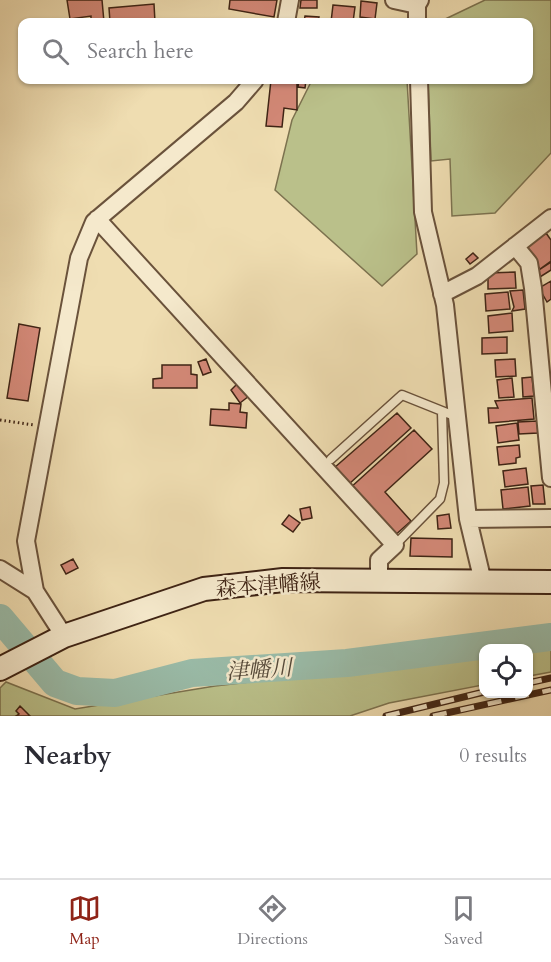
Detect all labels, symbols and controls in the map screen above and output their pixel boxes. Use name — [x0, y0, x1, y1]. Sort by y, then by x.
search box — [18, 18, 533, 84]
icon: search — [39, 35, 72, 68]
text: Search here — [87, 36, 194, 66]
street label: 森本津幡線 — [215, 567, 321, 604]
map controls — [479, 644, 533, 698]
button: locate — [479, 644, 533, 698]
water label: 津幡川 — [225, 653, 295, 687]
text: Nearby — [24, 738, 112, 773]
text: 0 results — [459, 742, 527, 769]
tab: Map — [68, 892, 101, 950]
tab: Directions — [237, 892, 308, 950]
tab: Saved — [444, 892, 483, 950]

